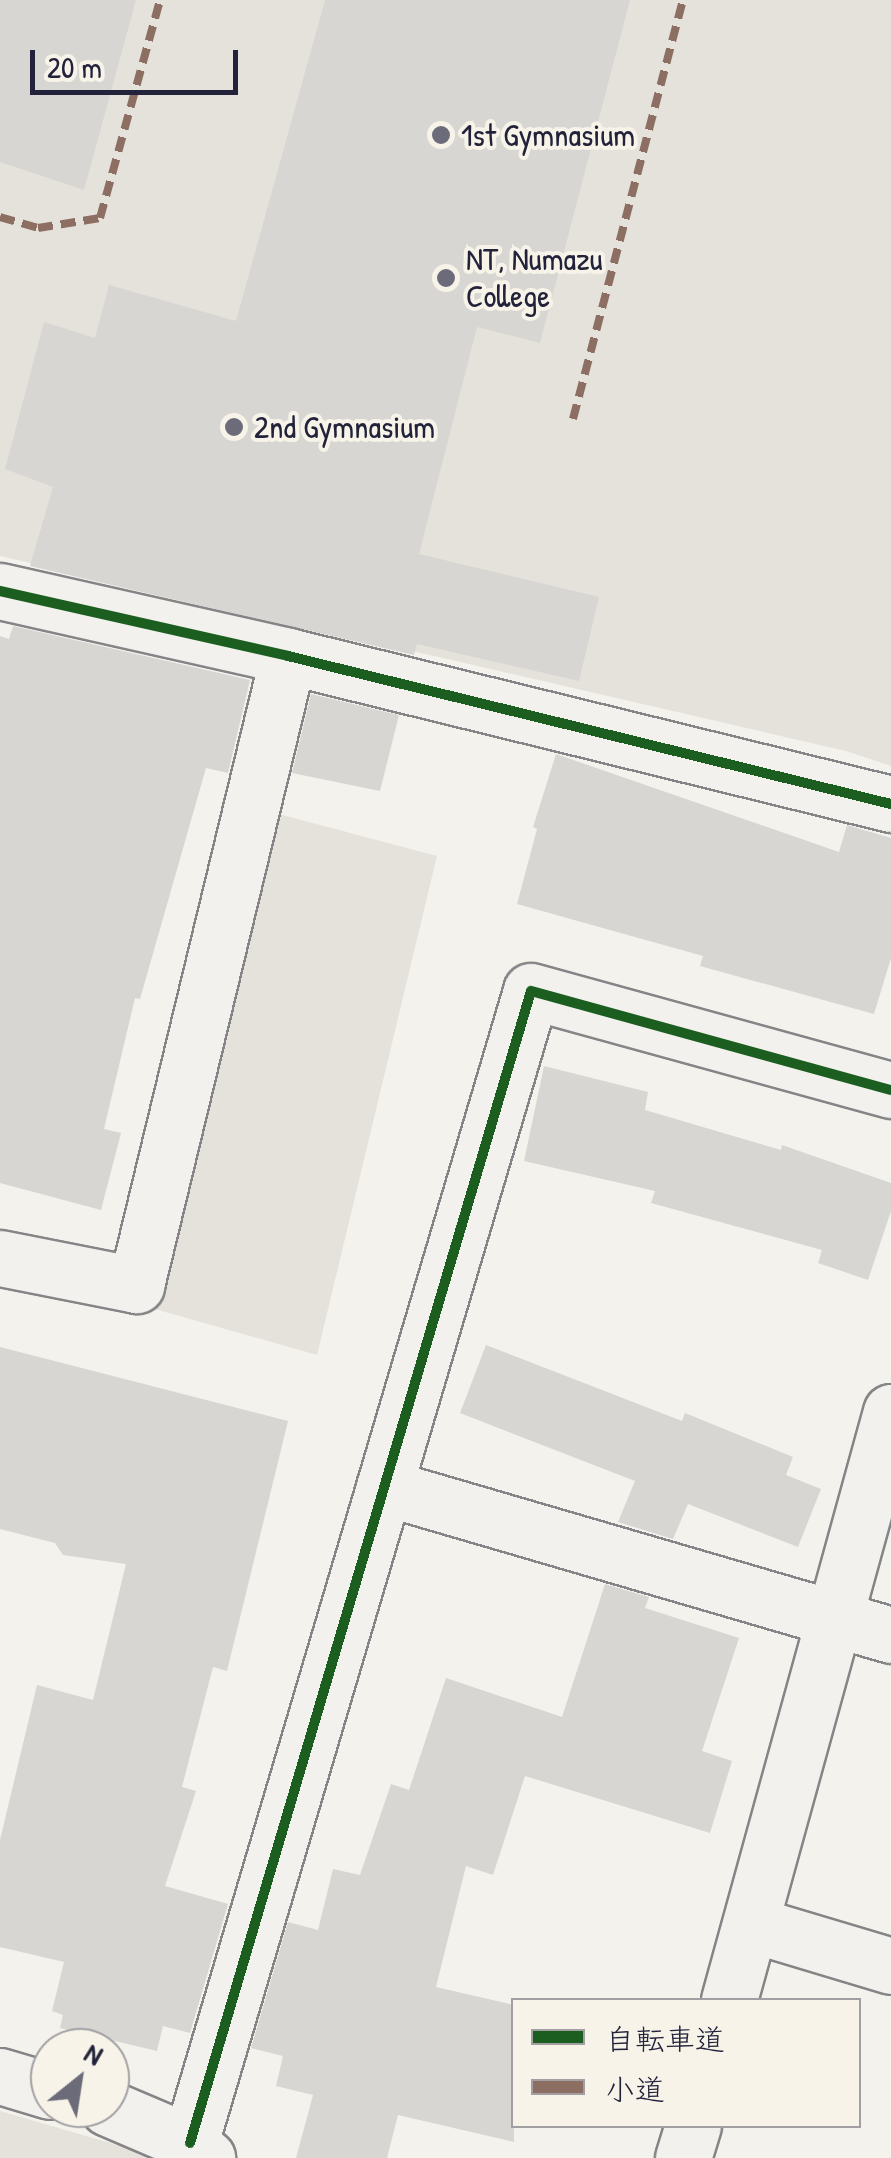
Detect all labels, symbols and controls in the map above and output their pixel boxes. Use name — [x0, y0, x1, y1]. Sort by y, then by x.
scale bar — [35, 30, 242, 92]
text: 20 m — [47, 47, 102, 87]
place label: 1st Gymnasium — [461, 116, 635, 154]
marker: 1st Gymnasium — [430, 124, 452, 146]
place label: NT, Numazu College — [466, 241, 602, 316]
marker: NT, Numazu College — [435, 267, 457, 289]
place label: 2nd Gymnasium — [254, 408, 435, 446]
marker: 2nd Gymnasium — [223, 416, 245, 438]
legend — [511, 1998, 861, 2128]
text: 自転車道 — [605, 2019, 725, 2059]
north arrow — [30, 2028, 130, 2128]
text: N — [78, 2034, 110, 2074]
text: 小道 — [605, 2069, 665, 2109]

